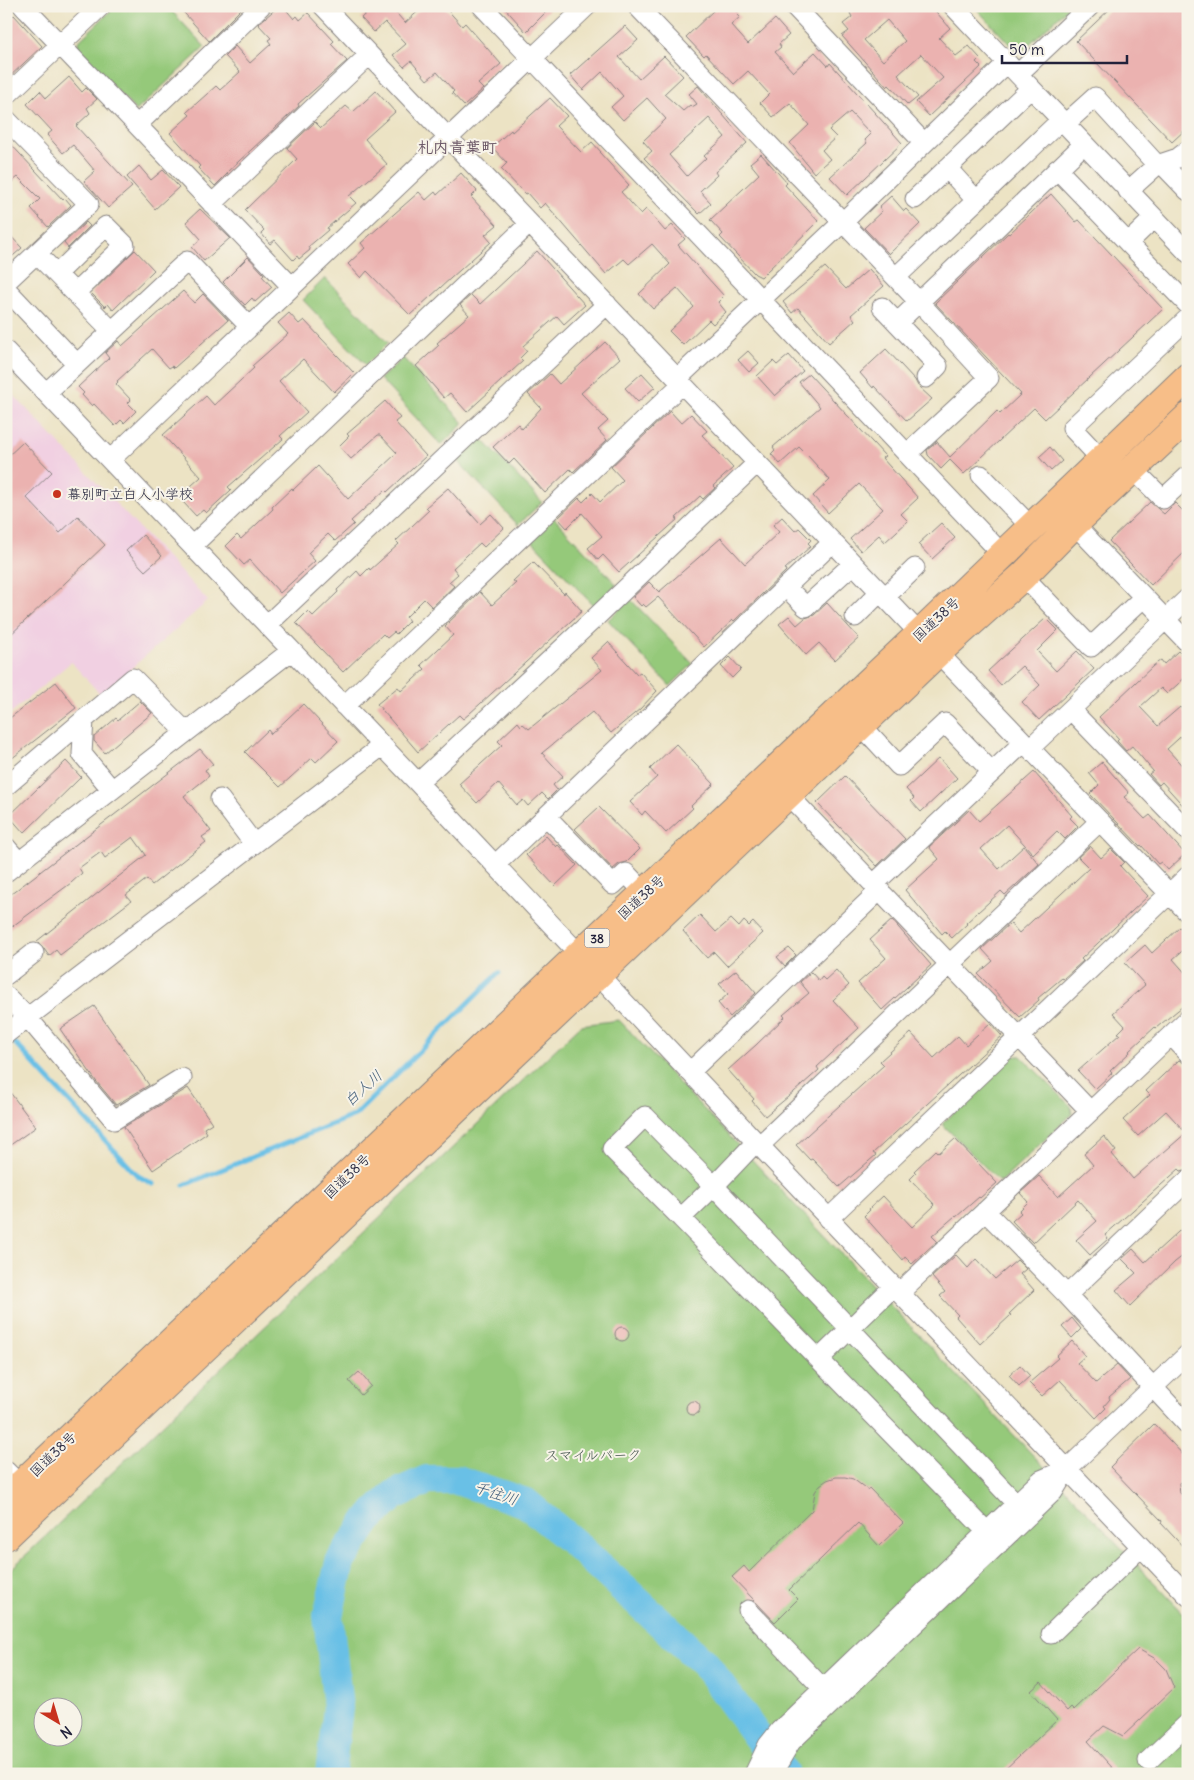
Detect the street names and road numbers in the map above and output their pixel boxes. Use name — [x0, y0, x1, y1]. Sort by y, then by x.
street label: 国道38号 — [909, 593, 963, 645]
street label: 国道38号 — [614, 871, 668, 923]
road number: 38 — [584, 928, 610, 948]
street label: 国道38号 — [320, 1149, 374, 1203]
street label: 国道38号 — [26, 1427, 80, 1481]

